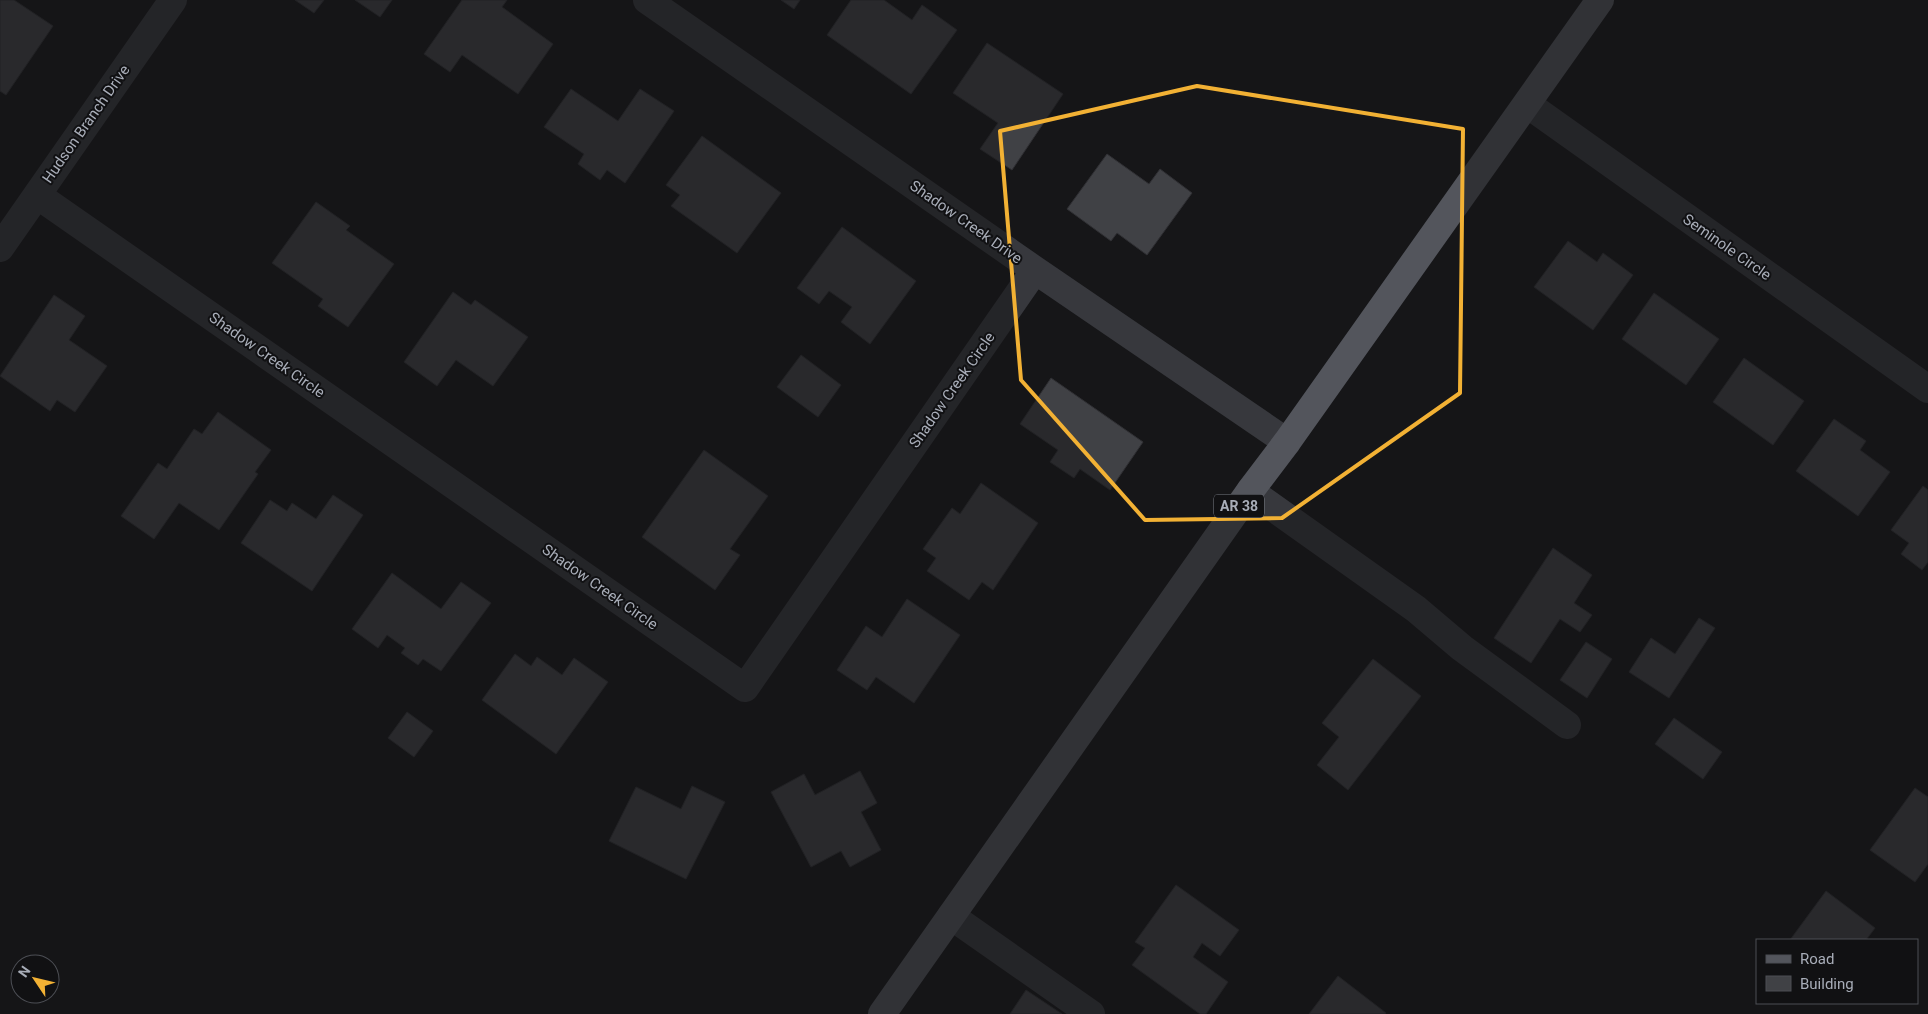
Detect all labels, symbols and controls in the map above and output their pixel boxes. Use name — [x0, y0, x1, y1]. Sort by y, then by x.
street label: Hudson Branch Drive — [39, 62, 134, 186]
street label: Shadow Creek Drive — [906, 176, 1026, 268]
street label: Seminole Circle — [1679, 210, 1775, 284]
street label: Shadow Creek Circle — [206, 308, 328, 402]
street label: Shadow Creek Circle — [905, 329, 999, 451]
road number: AR 38 — [1214, 494, 1264, 518]
street label: Shadow Creek Circle — [539, 540, 661, 634]
legend — [1756, 939, 1918, 1004]
text: Road — [1800, 950, 1834, 968]
north arrow — [10, 954, 60, 1004]
text: N — [15, 963, 34, 980]
text: Building — [1800, 975, 1854, 993]

